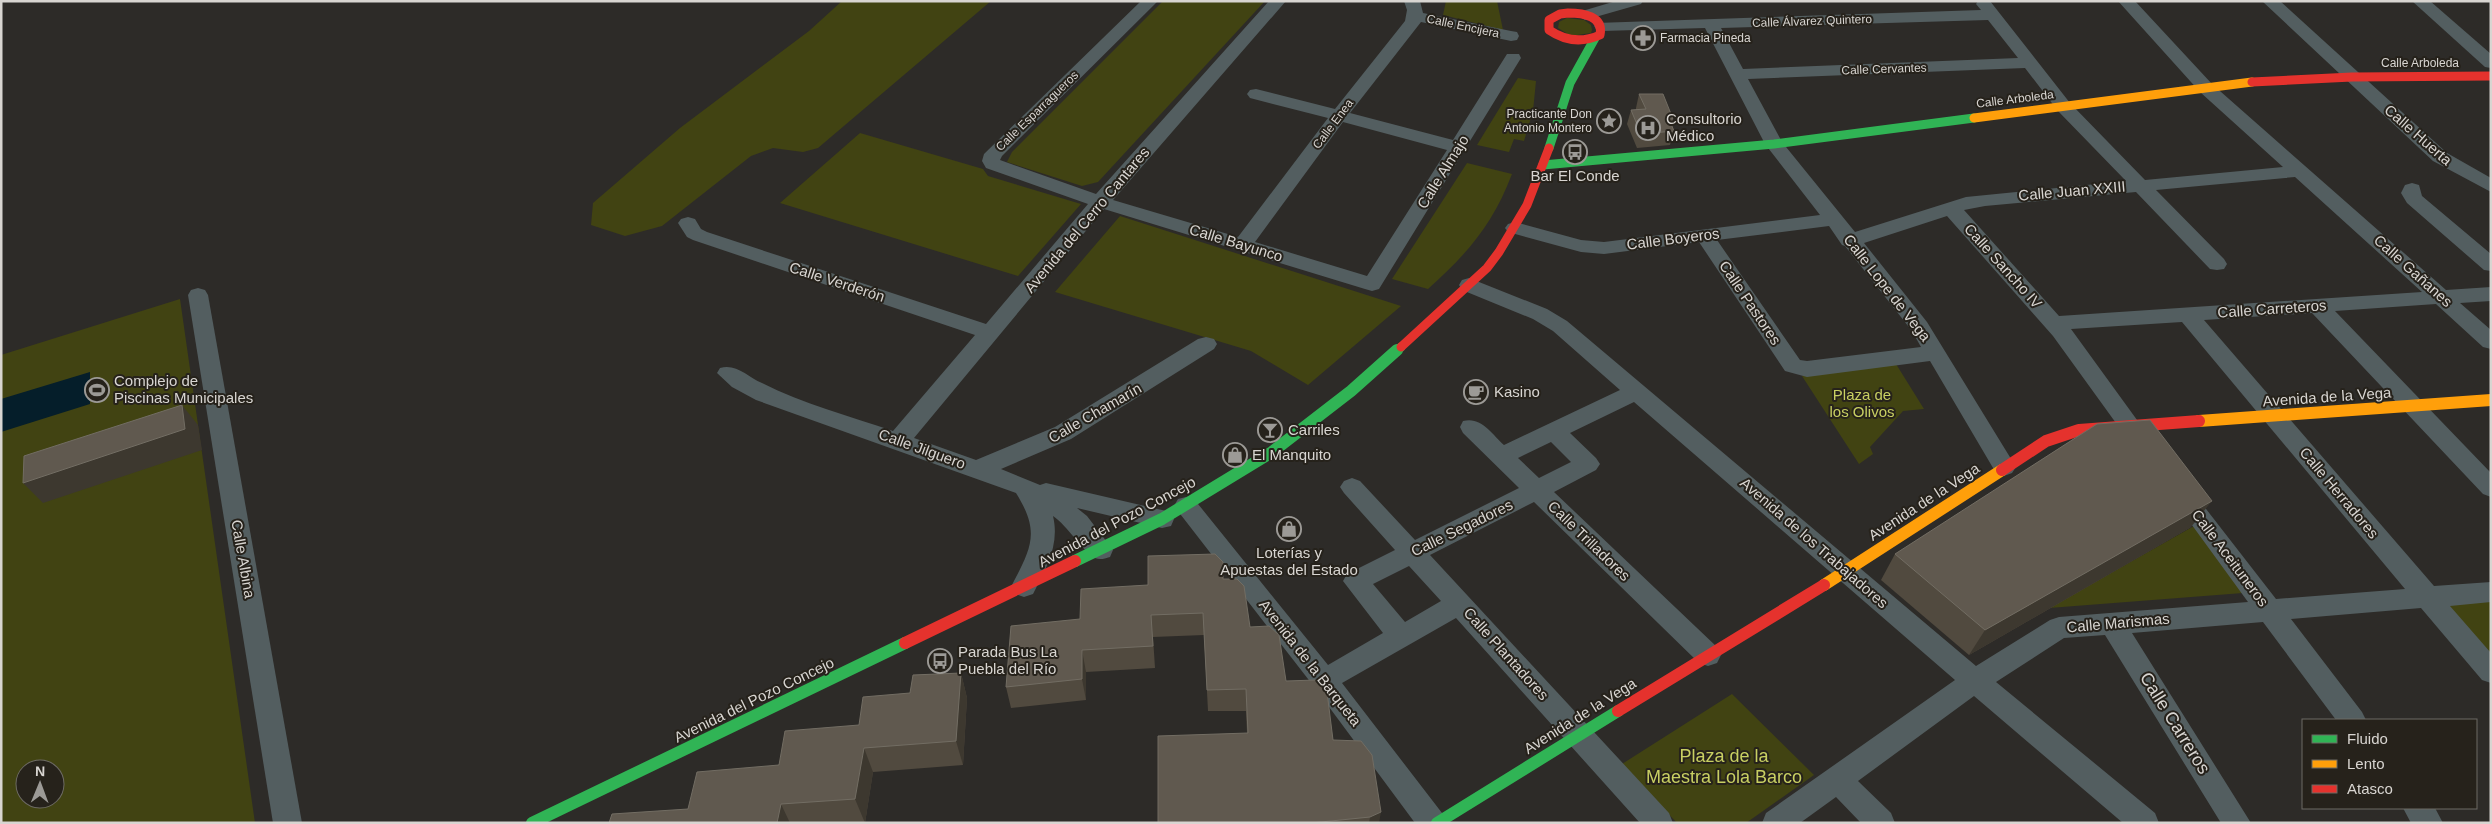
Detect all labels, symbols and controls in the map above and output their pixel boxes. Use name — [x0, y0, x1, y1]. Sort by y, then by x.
street label: Calle Encijera — [1425, 11, 1501, 41]
street label: Calle Álvarez Quintero — [1752, 11, 1873, 30]
pharmacy icon: Farmacia Pineda — [1630, 25, 1656, 51]
place label: Farmacia Pineda — [1660, 31, 1751, 45]
street label: Calle Arboleda — [2381, 56, 2459, 70]
street label: Calle Cervantes — [1841, 61, 1927, 77]
street label: Calle Esparragueros — [993, 68, 1081, 154]
street label: Calle Arboleda — [1975, 87, 2055, 111]
street label: Calle Enea — [1310, 96, 1356, 152]
street label: Calle Huerta — [2381, 101, 2456, 169]
place label: Practicante Don Antonio Montero — [1504, 107, 1592, 135]
place icon: Practicante Don Antonio Montero — [1596, 108, 1622, 134]
place label: Consultorio Médico — [1666, 110, 1742, 144]
hospital icon: Consultorio Médico — [1635, 115, 1661, 141]
street label: Calle Almajo — [1413, 132, 1472, 212]
bus stop icon: Bar El Conde — [1562, 139, 1588, 165]
street label: Avenida del Cerro Cantares — [1021, 143, 1153, 296]
place label: Bar El Conde — [1530, 167, 1620, 184]
street label: Calle Juan XXIII — [2018, 177, 2126, 204]
street label: Calle Bayunco — [1187, 220, 1285, 265]
street label: Calle Sancho IV — [1961, 220, 2046, 311]
street label: Calle Boyeros — [1626, 224, 1720, 253]
street label: Calle Lope de Vega — [1840, 231, 1935, 345]
street label: Calle Gañanes — [2371, 231, 2456, 310]
street label: Calle Verderón — [787, 258, 887, 305]
street label: Calle Pastores — [1716, 258, 1785, 348]
street label: Calle Carreteros — [2217, 296, 2327, 321]
place label: Complejo de Piscinas Municipales — [114, 372, 253, 406]
sports icon: Complejo de Piscinas Municipales — [84, 377, 110, 403]
street label: Calle Chamarín — [1045, 379, 1144, 446]
cafe icon: Kasino — [1463, 379, 1489, 405]
place label: Kasino — [1494, 383, 1540, 400]
street label: Avenida de la Vega — [2262, 383, 2393, 409]
park label: Plaza de los Olivos — [1829, 386, 1895, 420]
bar icon: Carriles — [1257, 417, 1283, 443]
place label: Carriles — [1288, 421, 1340, 438]
street label: Calle Jilguero — [877, 425, 968, 472]
shop icon: El Manquito — [1222, 442, 1248, 468]
street label: Calle Herradores — [2296, 444, 2382, 542]
place label: El Manquito — [1252, 446, 1331, 463]
street label: Avenida de la Vega — [1865, 459, 1983, 544]
street label: Avenida del Pozo Concejo — [1035, 473, 1198, 570]
street label: Avenida de los Trabajadores — [1737, 474, 1892, 611]
street label: Calle Segadores — [1408, 496, 1515, 559]
street label: Calle Trilladores — [1545, 497, 1634, 584]
street label: Calle Aceituneros — [2188, 506, 2272, 609]
shop icon: Loterías y Apuestas del Estado — [1276, 516, 1302, 542]
street label: Calle Albina — [228, 518, 259, 600]
place label: Loterías y Apuestas del Estado — [1220, 544, 1358, 578]
street label: Avenida de la Barqueta — [1256, 596, 1365, 730]
street label: Calle Plantadores — [1460, 604, 1552, 703]
street label: Calle Marismas — [2066, 610, 2170, 635]
place label: Parada Bus La Puebla del Río — [958, 643, 1058, 677]
bus stop icon: Parada Bus La Puebla del Río — [927, 648, 953, 674]
street label: Avenida del Pozo Concejo — [671, 653, 836, 746]
street label: Calle Carreros — [2136, 668, 2214, 778]
street label: Avenida de la Vega — [1521, 674, 1639, 757]
legend — [2302, 719, 2477, 809]
text: Fluido — [2347, 730, 2388, 747]
park label: Plaza de la Maestra Lola Barco — [1646, 746, 1802, 787]
text: Lento — [2347, 755, 2385, 772]
north arrow — [15, 759, 65, 809]
text: N — [35, 763, 45, 779]
text: Atasco — [2347, 780, 2393, 797]

